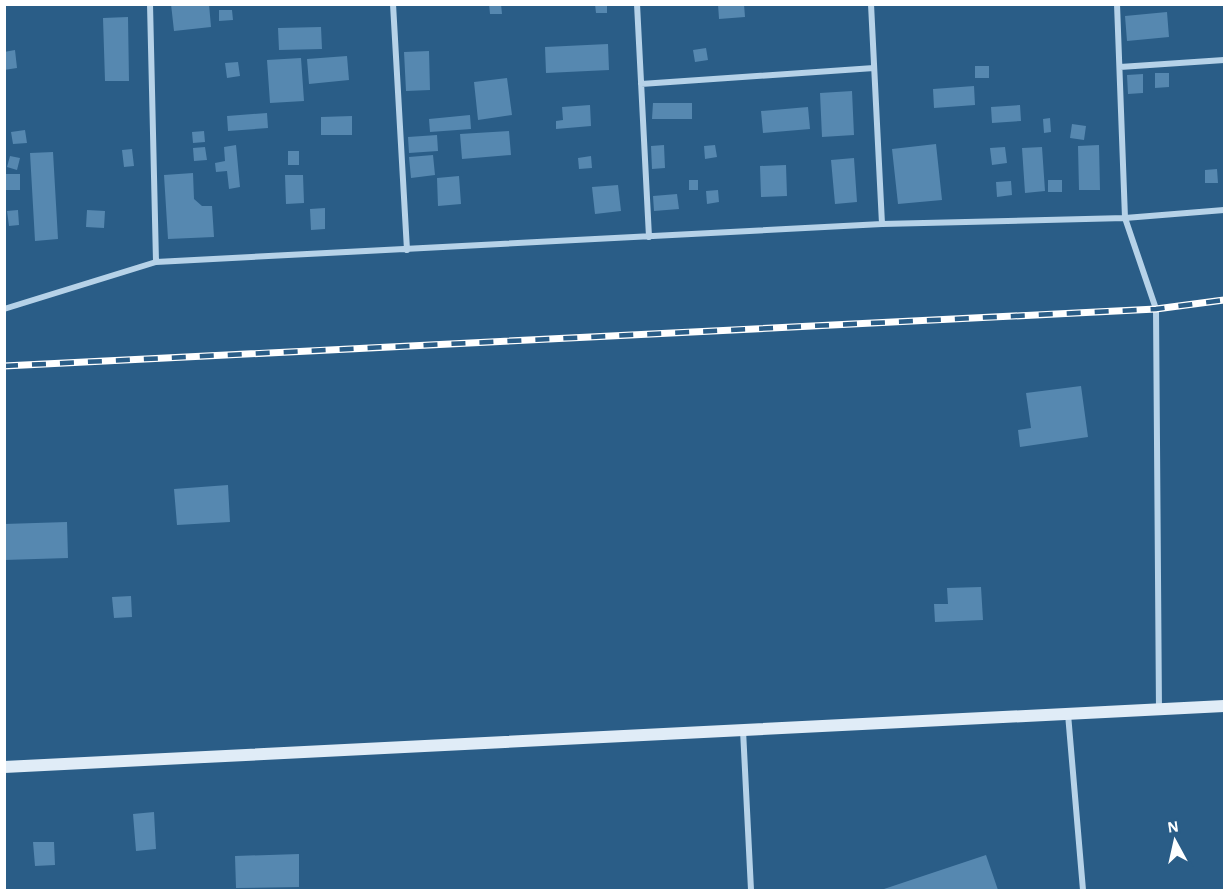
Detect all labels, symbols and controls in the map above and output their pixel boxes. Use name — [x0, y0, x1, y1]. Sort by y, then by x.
north arrow — [1145, 811, 1205, 871]
text: N — [1166, 818, 1180, 836]

